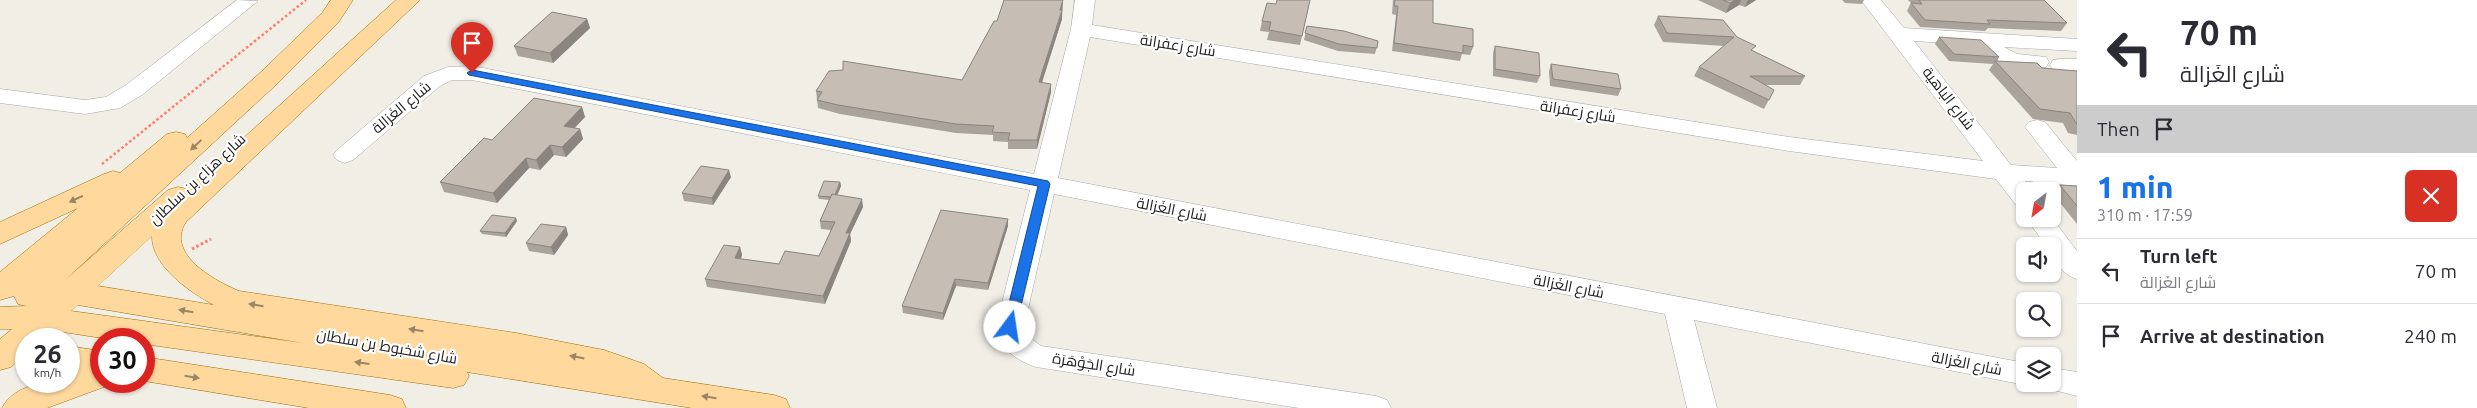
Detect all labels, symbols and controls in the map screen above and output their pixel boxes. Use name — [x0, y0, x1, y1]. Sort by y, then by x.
text: 70 m — [2180, 12, 2258, 52]
icon: left — [2097, 20, 2162, 85]
pin — [451, 22, 493, 73]
icon: arrive — [458, 29, 486, 57]
street label: شارع زعفرانة — [1139, 31, 1217, 62]
text: شارع الغَزالة — [2180, 61, 2285, 86]
street label: شارع الباهية — [1917, 63, 1979, 134]
street label: شارع الغَزالة — [368, 77, 436, 139]
street label: شارع زعفرانة — [1539, 97, 1617, 128]
icon: arrive — [2150, 115, 2178, 143]
text: Then — [2097, 118, 2140, 140]
street label: شارع هزاع بن سلطان — [145, 130, 251, 230]
one-way arrow — [191, 139, 203, 151]
text: 1 min — [2097, 170, 2173, 204]
button: close — [2405, 170, 2457, 222]
north arrow — [2016, 182, 2061, 228]
map controls — [2016, 182, 2061, 392]
one-way arrow — [68, 194, 83, 203]
street label: شارع الغَزالة — [1135, 194, 1209, 227]
text: 310 m · 17:59 — [2097, 206, 2193, 224]
button: sound — [2016, 237, 2061, 282]
text: Turn left — [2140, 245, 2218, 267]
icon: left — [2097, 257, 2125, 285]
text: 70 m — [2415, 260, 2457, 282]
street label: شارع الغَزالة — [1532, 271, 1606, 304]
text: شارع الغَزالة — [2140, 273, 2216, 291]
button: search — [2016, 292, 2061, 337]
one-way arrow — [248, 300, 264, 308]
position arrow — [983, 300, 1035, 352]
one-way arrow — [177, 307, 193, 315]
icon: arrive — [2097, 322, 2125, 350]
street label: شارع شخبوط بن سلطان — [315, 325, 459, 370]
one-way arrow — [408, 325, 424, 333]
text: Arrive at destination — [2140, 325, 2325, 347]
text: 240 m — [2404, 325, 2457, 347]
speed limit sign: 30 — [90, 328, 155, 393]
text: 26 — [33, 340, 62, 368]
button: layers — [2016, 347, 2061, 392]
street label: شارع الغَزالة — [1930, 348, 2004, 381]
street label: شارع الجَوْهَرَة — [1051, 349, 1137, 382]
one-way arrow — [569, 353, 584, 361]
one-way arrow — [354, 359, 370, 367]
text: km/h — [34, 366, 61, 379]
one-way arrow — [184, 373, 200, 381]
one-way arrow — [700, 393, 716, 401]

